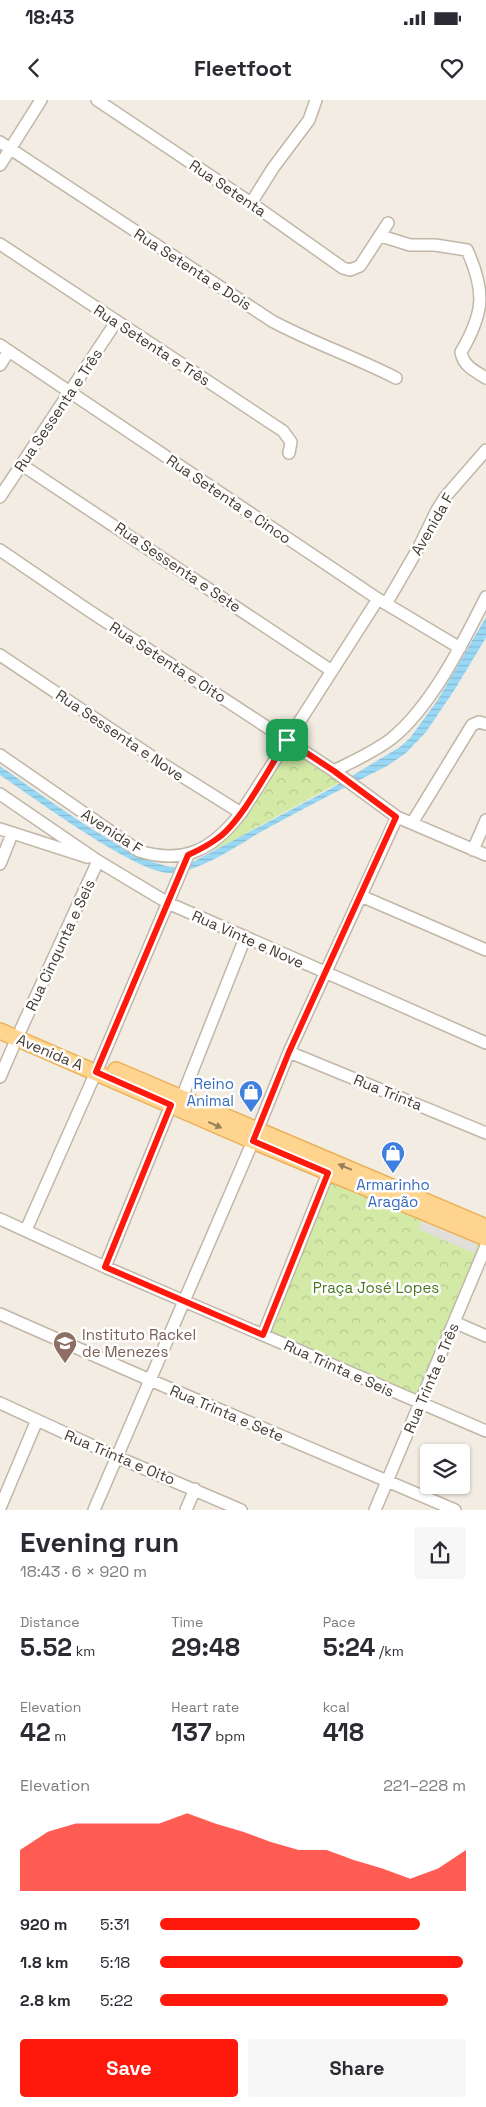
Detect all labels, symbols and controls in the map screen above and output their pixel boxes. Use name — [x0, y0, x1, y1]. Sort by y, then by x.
text: 18:43 — [25, 5, 74, 30]
icon: back — [20, 54, 48, 82]
text: Fleetfoot — [194, 54, 292, 82]
icon: heart — [438, 54, 466, 82]
street label: Rua Setenta — [186, 155, 270, 221]
street label: Rua Setenta e Dois — [131, 224, 255, 314]
street label: Rua Setenta e Três — [90, 300, 214, 390]
street label: Rua Sessenta e Três — [10, 345, 106, 475]
street label: Rua Setenta e Cinco — [163, 450, 295, 548]
street label: Avenida F — [407, 489, 457, 559]
street label: Rua Sessenta e Sete — [111, 518, 245, 616]
street label: Rua Setenta e Oito — [106, 617, 230, 707]
street label: Rua Sessenta e Nove — [52, 685, 188, 785]
pin — [266, 719, 308, 761]
icon: arrive — [273, 726, 301, 754]
street label: Avenida F — [78, 804, 146, 858]
street label: Rua Cinqunta e Seis — [21, 876, 99, 1014]
street label: Rua Vinte e Nove — [189, 906, 307, 972]
street label: Avenida A — [14, 1030, 86, 1075]
street label: Rua Trinta — [351, 1070, 425, 1114]
place label: Reino Animal — [186, 1074, 234, 1110]
shop icon: Reino Animal — [238, 1079, 264, 1113]
one-way arrow — [208, 1121, 222, 1129]
shop icon: Armarinho Aragão — [380, 1140, 406, 1174]
one-way arrow — [338, 1162, 352, 1170]
place label: Armarinho Aragão — [356, 1175, 430, 1211]
park label: Praça José Lopes — [313, 1278, 439, 1297]
street label: Rua Trinta e Três — [399, 1320, 463, 1436]
place label: Instituto Rackel de Menezes — [82, 1325, 196, 1361]
school or university icon: Instituto Rackel de Menezes — [52, 1330, 78, 1364]
street label: Rua Trinta e Seis — [281, 1335, 397, 1401]
street label: Rua Trinta e Sete — [167, 1380, 287, 1446]
street label: Rua Trinta e Oito — [62, 1425, 178, 1489]
map controls — [420, 1444, 470, 1494]
button: layers — [420, 1444, 470, 1494]
text: Evening run — [20, 1524, 179, 1560]
button: share — [414, 1527, 466, 1579]
text: 18:43 · 6 × 920 m — [20, 1561, 147, 1582]
text: Distance — [20, 1613, 80, 1631]
text: Time — [171, 1613, 203, 1631]
text: Pace — [323, 1613, 355, 1631]
text: 5.52 — [20, 1631, 72, 1663]
text: 29:48 — [171, 1631, 240, 1663]
text: 5:24 — [323, 1631, 375, 1663]
text: km — [72, 1642, 95, 1660]
text: /km — [375, 1642, 404, 1660]
text: Elevation — [20, 1698, 81, 1716]
text: Heart rate — [171, 1698, 239, 1716]
text: kcal — [323, 1698, 350, 1716]
text: 42 — [20, 1716, 51, 1748]
text: 137 — [171, 1716, 212, 1748]
text: 418 — [323, 1716, 364, 1748]
text: m — [51, 1727, 66, 1745]
text: bpm — [212, 1727, 245, 1745]
text: Elevation — [20, 1775, 90, 1796]
text: 221–228 m — [383, 1775, 466, 1796]
text: 920 m — [20, 1914, 68, 1935]
text: 5:31 — [100, 1914, 130, 1935]
text: 1.8 km — [20, 1952, 68, 1973]
text: 5:18 — [100, 1952, 130, 1973]
text: 2.8 km — [20, 1990, 71, 2011]
text: 5:22 — [100, 1990, 133, 2011]
button: Save — [20, 2039, 238, 2097]
button: Share — [248, 2039, 466, 2097]

